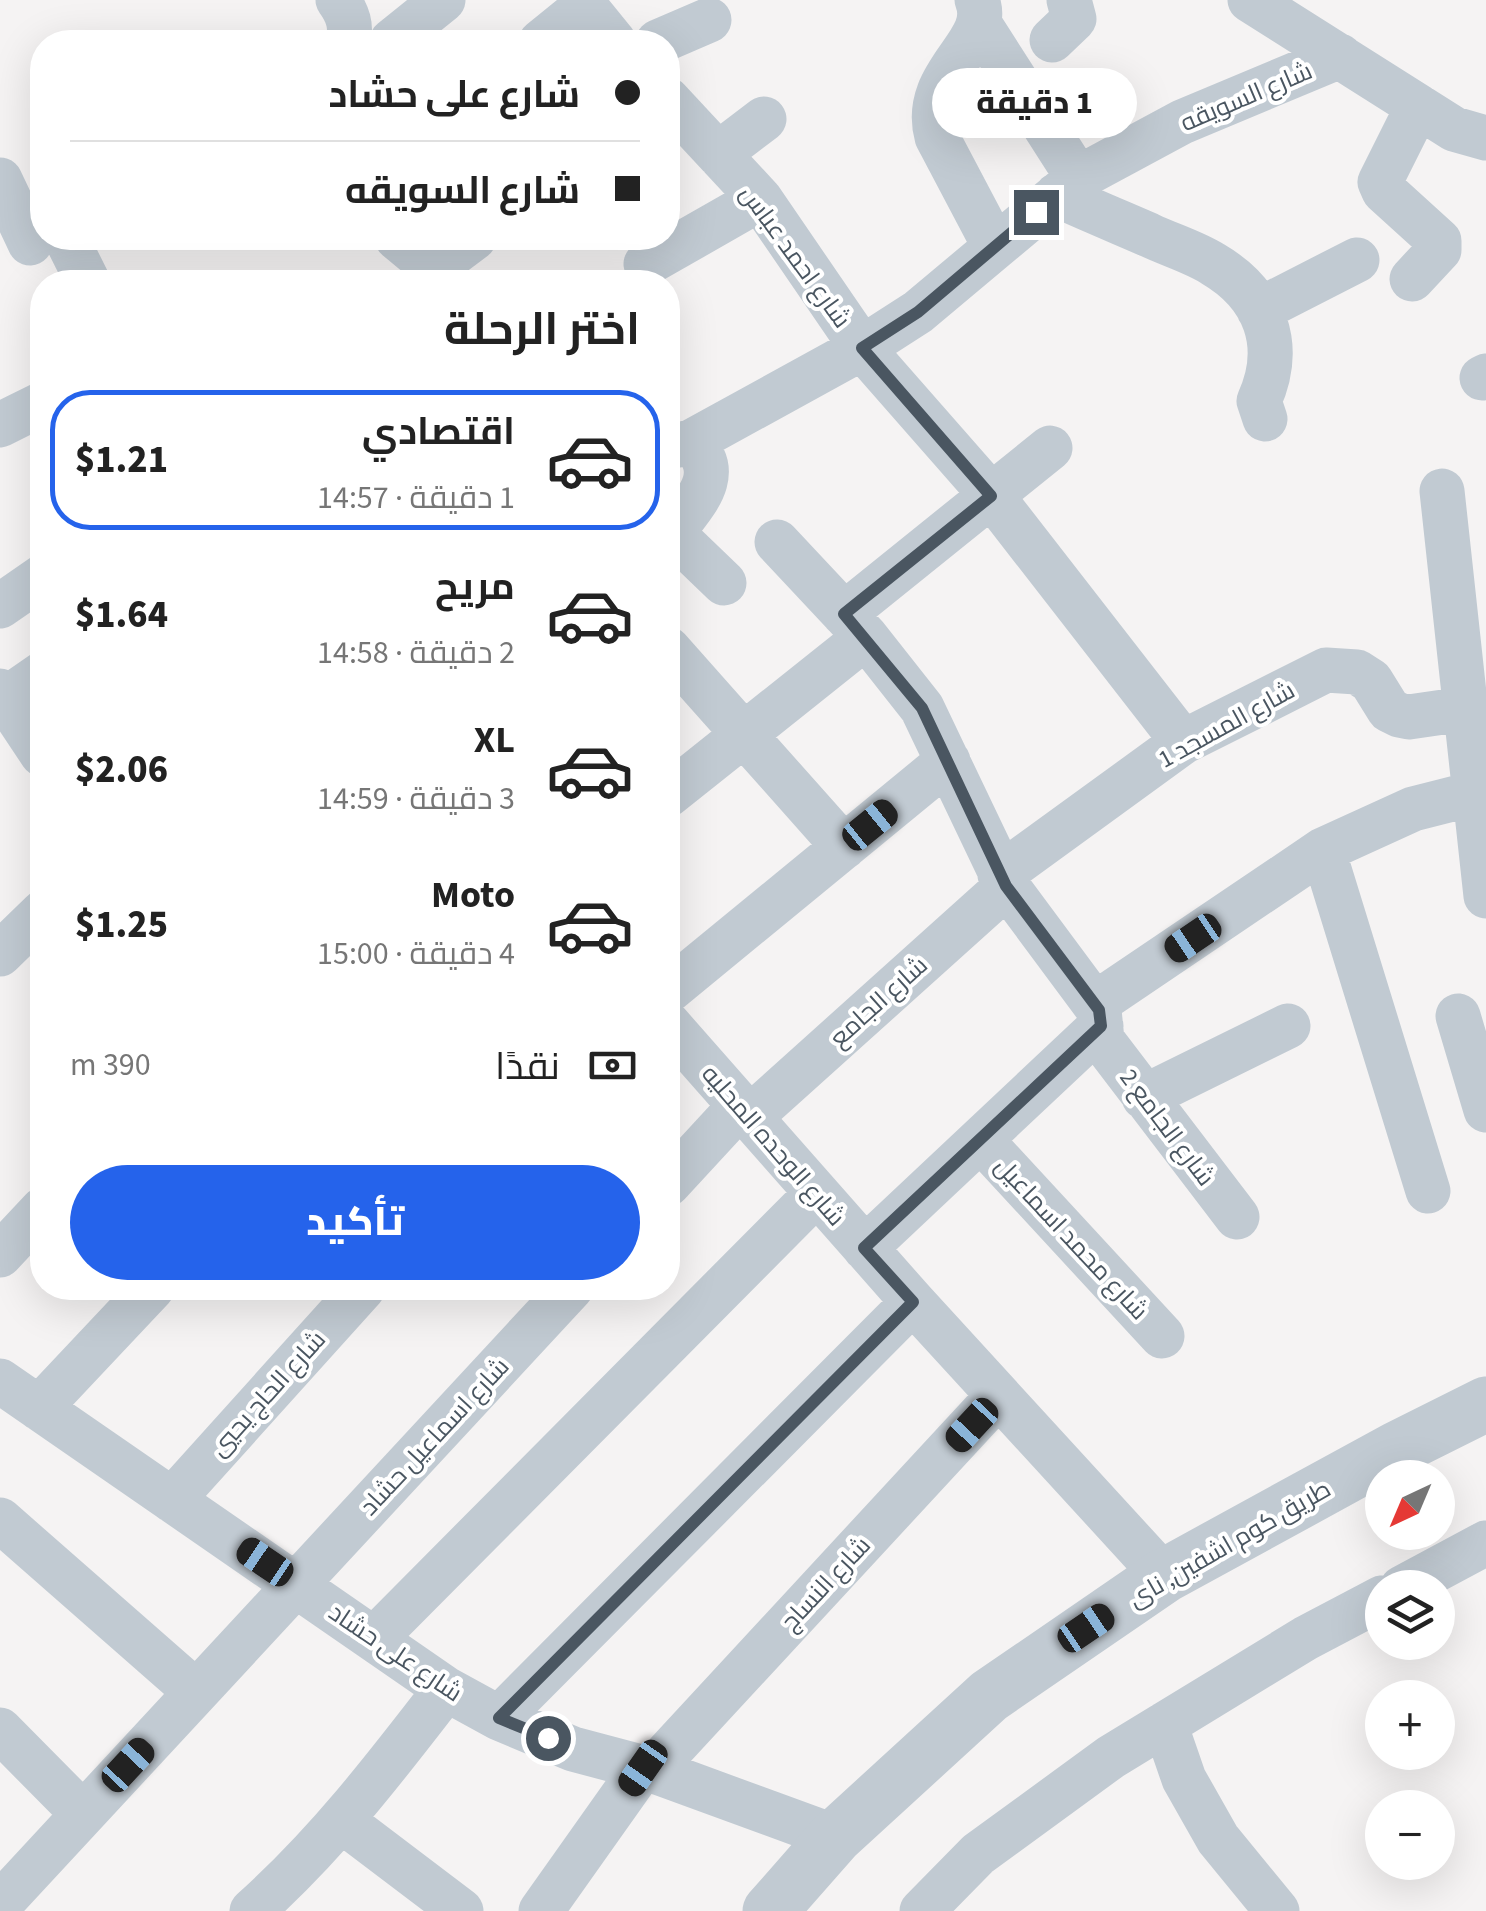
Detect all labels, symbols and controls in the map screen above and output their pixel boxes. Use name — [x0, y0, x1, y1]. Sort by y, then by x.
street label: شارع السويقه — [1175, 53, 1318, 141]
callout: 1 دقيقة — [934, 67, 1138, 137]
text: شارع على حشاد — [328, 68, 580, 122]
text: 1 دقيقة — [976, 80, 1093, 126]
text: شارع السويقه — [345, 164, 580, 218]
street label: شارع احمد عباس — [731, 178, 859, 336]
route end — [1014, 190, 1059, 235]
text: اختر الرحلة — [444, 298, 640, 362]
text: اقتصادي — [362, 405, 515, 459]
icon: car — [545, 415, 635, 505]
text: $1.21 — [75, 433, 168, 487]
text: 1 دقيقة · 14:57 — [317, 475, 515, 521]
text: مريح — [435, 560, 515, 614]
icon: car — [545, 570, 635, 660]
text: $1.64 — [75, 588, 168, 642]
text: 2 دقيقة · 14:58 — [317, 630, 515, 676]
street label: شارع المسجد 1 — [1152, 672, 1301, 777]
text: XL — [474, 713, 515, 767]
icon: car — [545, 725, 635, 815]
text: $2.06 — [75, 743, 168, 797]
text: 3 دقيقة · 14:59 — [317, 776, 515, 822]
car — [837, 794, 903, 856]
text: Moto — [431, 868, 515, 922]
icon: car — [545, 880, 635, 970]
text: $1.25 — [75, 898, 168, 952]
car — [1160, 909, 1226, 967]
text: 4 دقيقة · 15:00 — [317, 931, 515, 977]
street label: شارع الجامع — [822, 948, 936, 1056]
icon: cash — [585, 1038, 640, 1093]
text: نقدًا — [495, 1040, 560, 1094]
text: 390 m — [70, 1042, 151, 1088]
street label: شارع الوحده المحليه — [693, 1057, 854, 1234]
street label: شارع الجامع 2 — [1111, 1061, 1223, 1194]
street label: شارع محمد اسماعيل — [986, 1149, 1156, 1328]
button: تأكيد — [70, 1165, 640, 1280]
street label: شارع الحاج يحيي — [201, 1323, 334, 1465]
street label: شارع اسماعيل حشاد — [352, 1350, 518, 1524]
car — [941, 1393, 1003, 1457]
north arrow — [1365, 1460, 1455, 1550]
map controls — [1365, 1460, 1455, 1880]
street label: طريق كوم اشفين, ناى — [1121, 1471, 1338, 1617]
street label: شارع النساج — [772, 1528, 879, 1639]
car — [232, 1533, 298, 1591]
button: layers — [1365, 1570, 1455, 1660]
street label: شارع على حشاد — [321, 1595, 469, 1711]
car — [1053, 1599, 1119, 1657]
button: + — [1365, 1680, 1455, 1770]
route start — [526, 1716, 571, 1761]
car — [97, 1733, 159, 1797]
car — [614, 1735, 672, 1801]
button: − — [1365, 1790, 1455, 1880]

